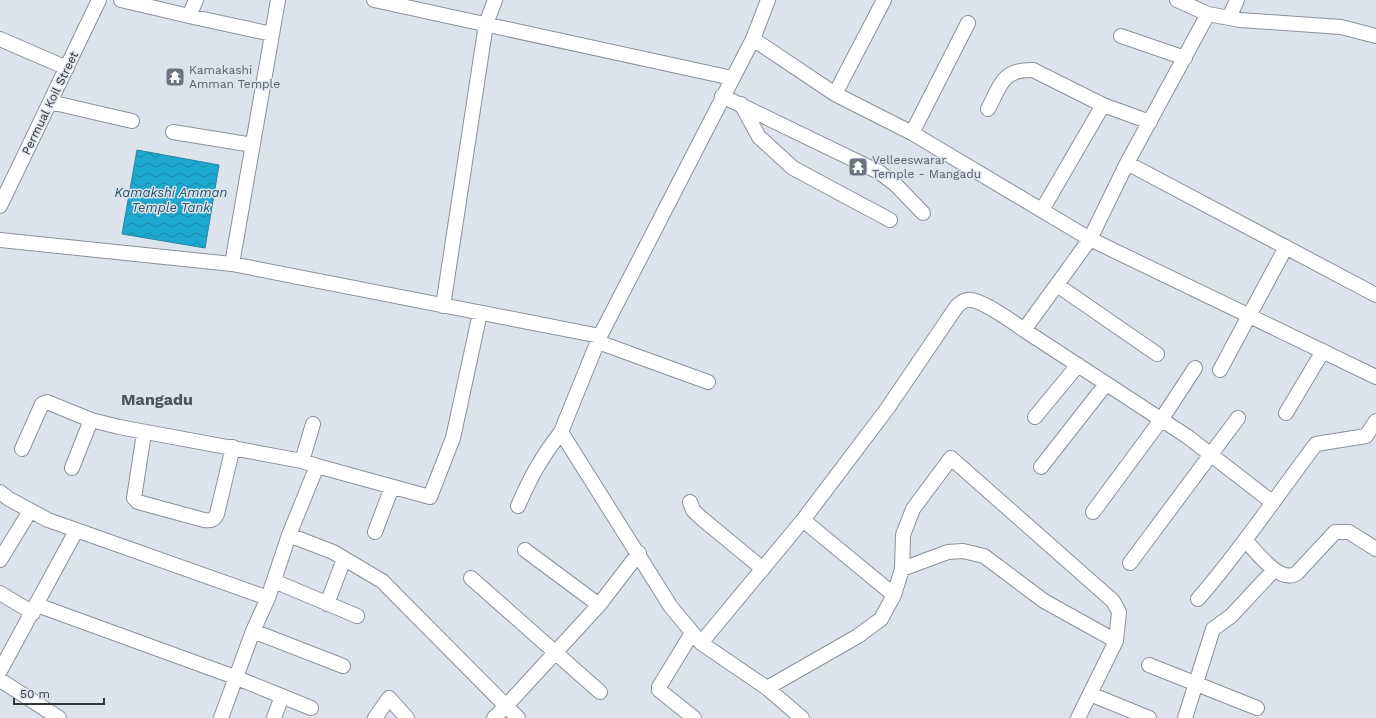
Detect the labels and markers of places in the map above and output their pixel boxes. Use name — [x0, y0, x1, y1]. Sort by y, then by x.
place label: Kamakashi Amman Temple — [189, 63, 280, 91]
temple icon: Kamakashi Amman Temple — [164, 66, 186, 88]
place label: Velleeswarar Temple - Mangadu — [872, 153, 981, 181]
temple icon: Velleeswarar Temple - Mangadu — [847, 156, 869, 178]

